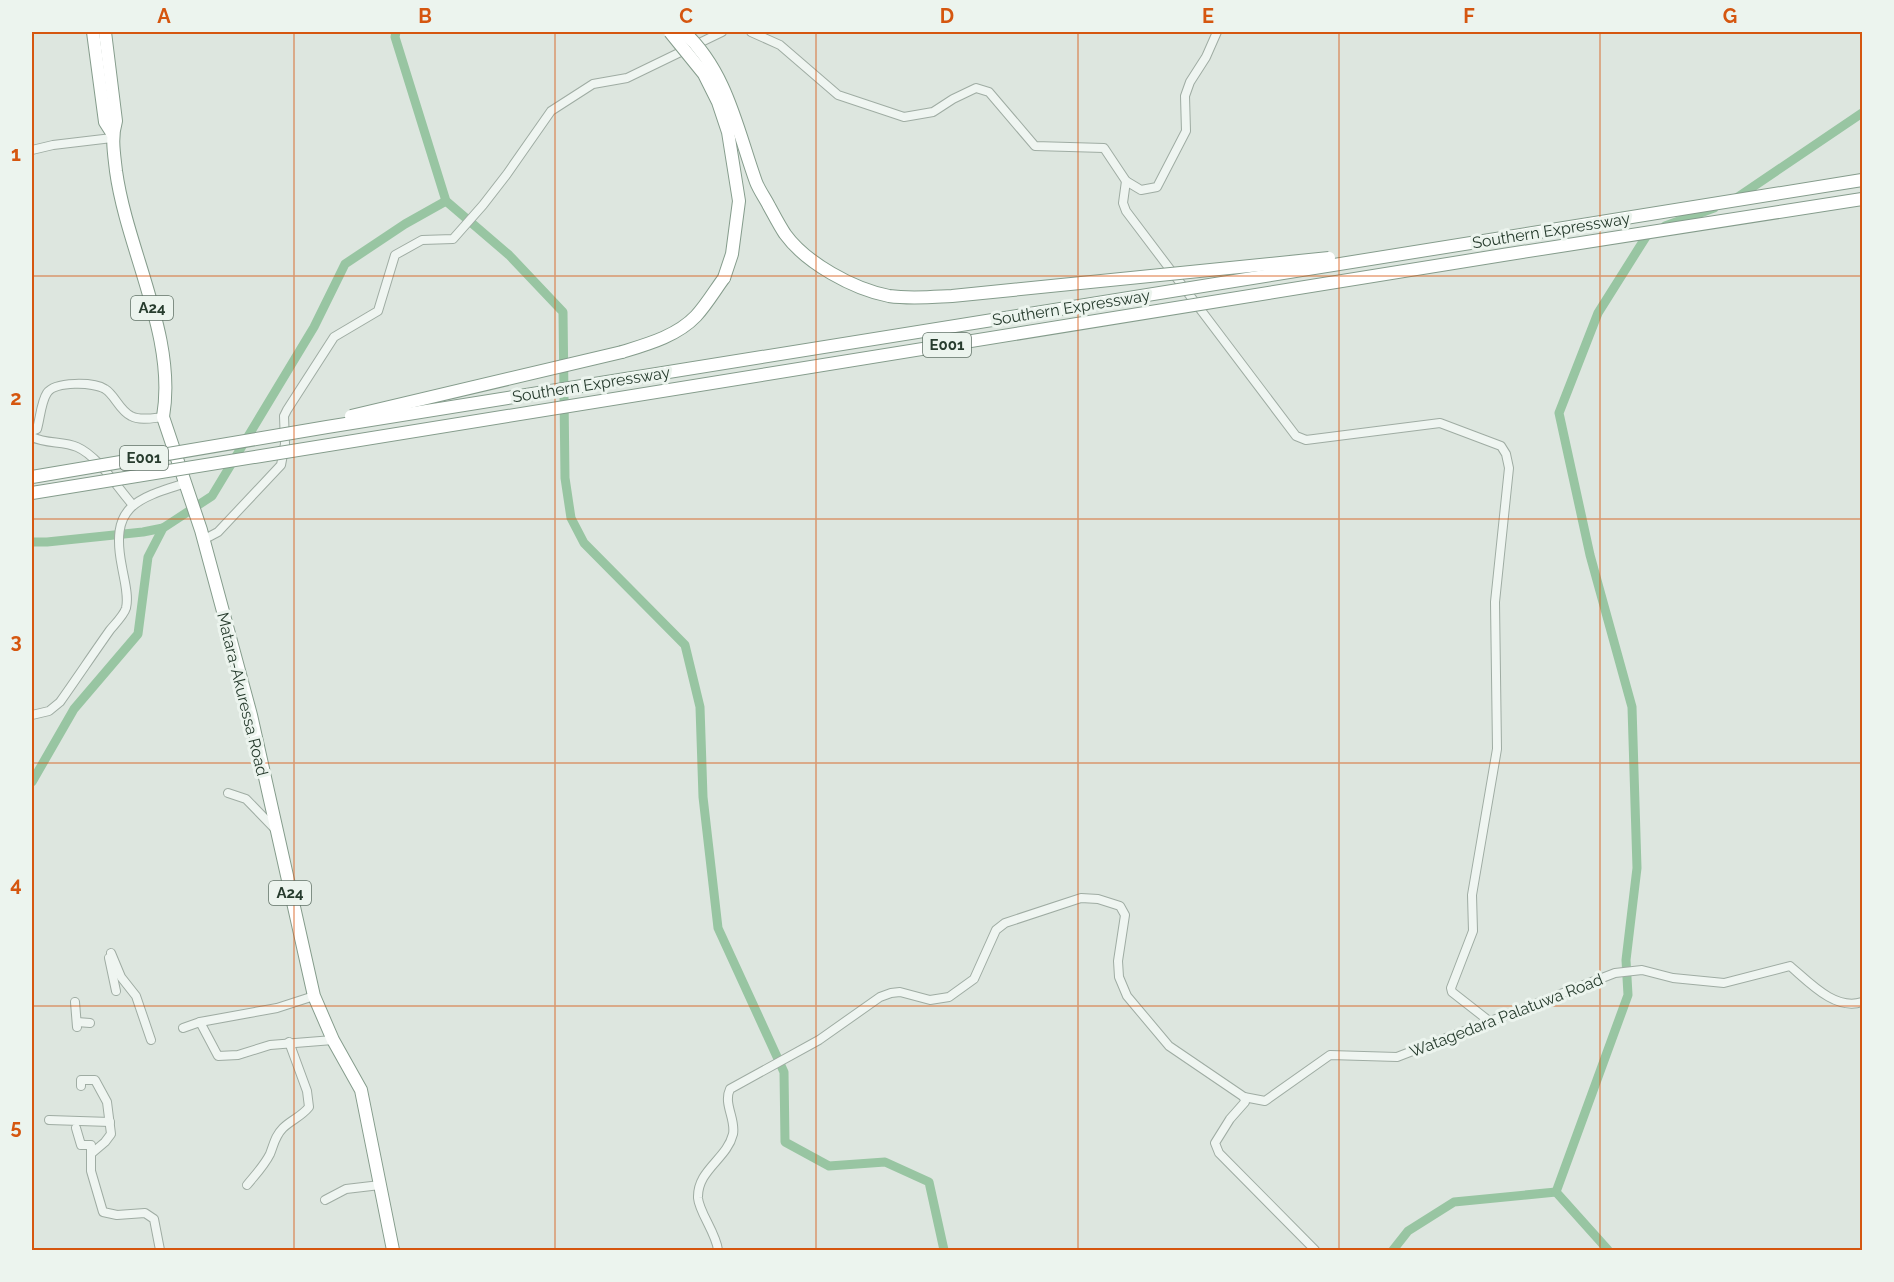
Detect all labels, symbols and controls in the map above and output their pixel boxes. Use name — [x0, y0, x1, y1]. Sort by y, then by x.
text: A — [157, 4, 171, 28]
text: B — [418, 4, 432, 28]
text: C — [679, 4, 693, 28]
text: D — [940, 4, 954, 28]
text: E — [1202, 4, 1214, 28]
text: F — [1463, 4, 1475, 28]
text: G — [1723, 4, 1737, 28]
text: 1 — [11, 142, 21, 166]
street label: Southern Expressway — [1471, 209, 1632, 252]
street label: Southern Expressway — [991, 286, 1152, 329]
road number: A24 — [131, 296, 173, 320]
road number: E001 — [923, 333, 971, 357]
street label: Southern Expressway — [511, 363, 672, 406]
text: 2 — [10, 386, 22, 410]
road number: E001 — [120, 446, 168, 470]
street label: Matara-Akuressa Road — [213, 610, 272, 778]
text: 3 — [10, 629, 22, 653]
text: 4 — [10, 872, 22, 896]
road number: A24 — [269, 881, 311, 905]
street label: Watagedara Palatuwa Road — [1407, 970, 1605, 1061]
text: 5 — [10, 1115, 22, 1139]

